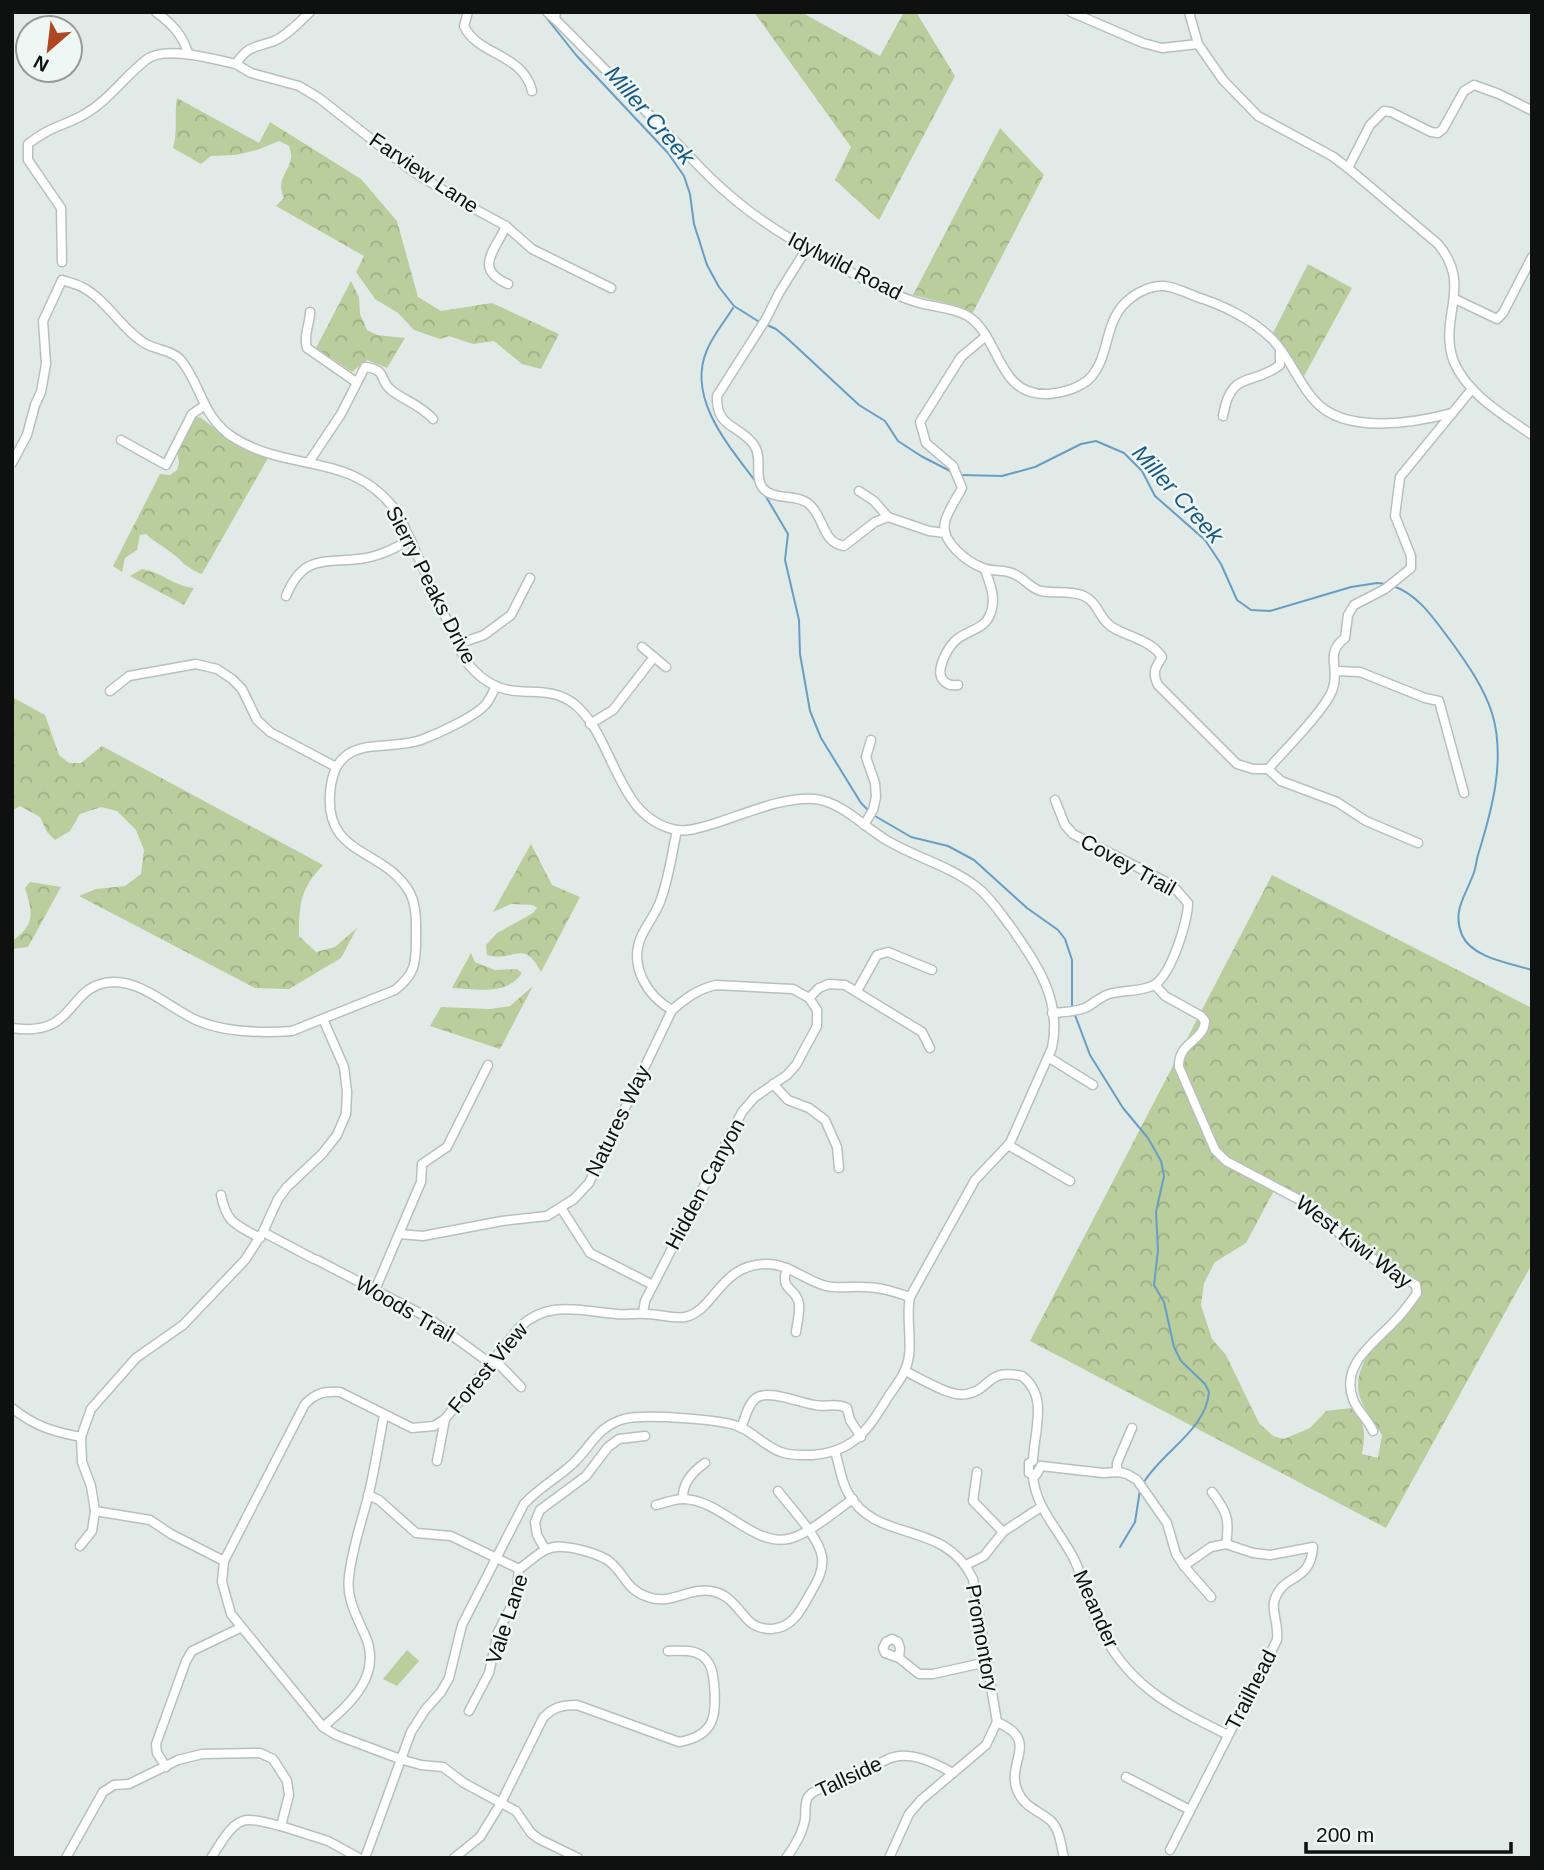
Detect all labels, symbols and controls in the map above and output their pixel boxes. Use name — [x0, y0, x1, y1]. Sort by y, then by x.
north arrow — [14, 14, 84, 84]
text: N — [30, 51, 52, 76]
water label: Miller Creek — [600, 60, 701, 171]
street label: Farview Lane — [366, 128, 483, 217]
street label: Idylwild Road — [784, 227, 906, 304]
water label: Miller Creek — [1127, 440, 1230, 549]
street label: Sierry Peaks Drive — [382, 502, 481, 667]
street label: Covey Trail — [1077, 829, 1180, 900]
street label: Natures Way — [581, 1061, 655, 1180]
street label: Hidden Canyon — [660, 1114, 749, 1253]
street label: West Kiwi Way — [1292, 1191, 1417, 1293]
street label: Woods Trail — [352, 1271, 459, 1346]
street label: Forest View — [443, 1317, 532, 1417]
street label: Meander — [1069, 1566, 1124, 1651]
street label: Vale Lane — [481, 1571, 532, 1667]
street label: Promontory — [962, 1582, 1003, 1694]
street label: Trailhead — [1221, 1646, 1281, 1734]
street label: Tallside — [812, 1751, 885, 1802]
scale bar — [1306, 1811, 1511, 1855]
text: 200 m — [1316, 1823, 1374, 1846]

